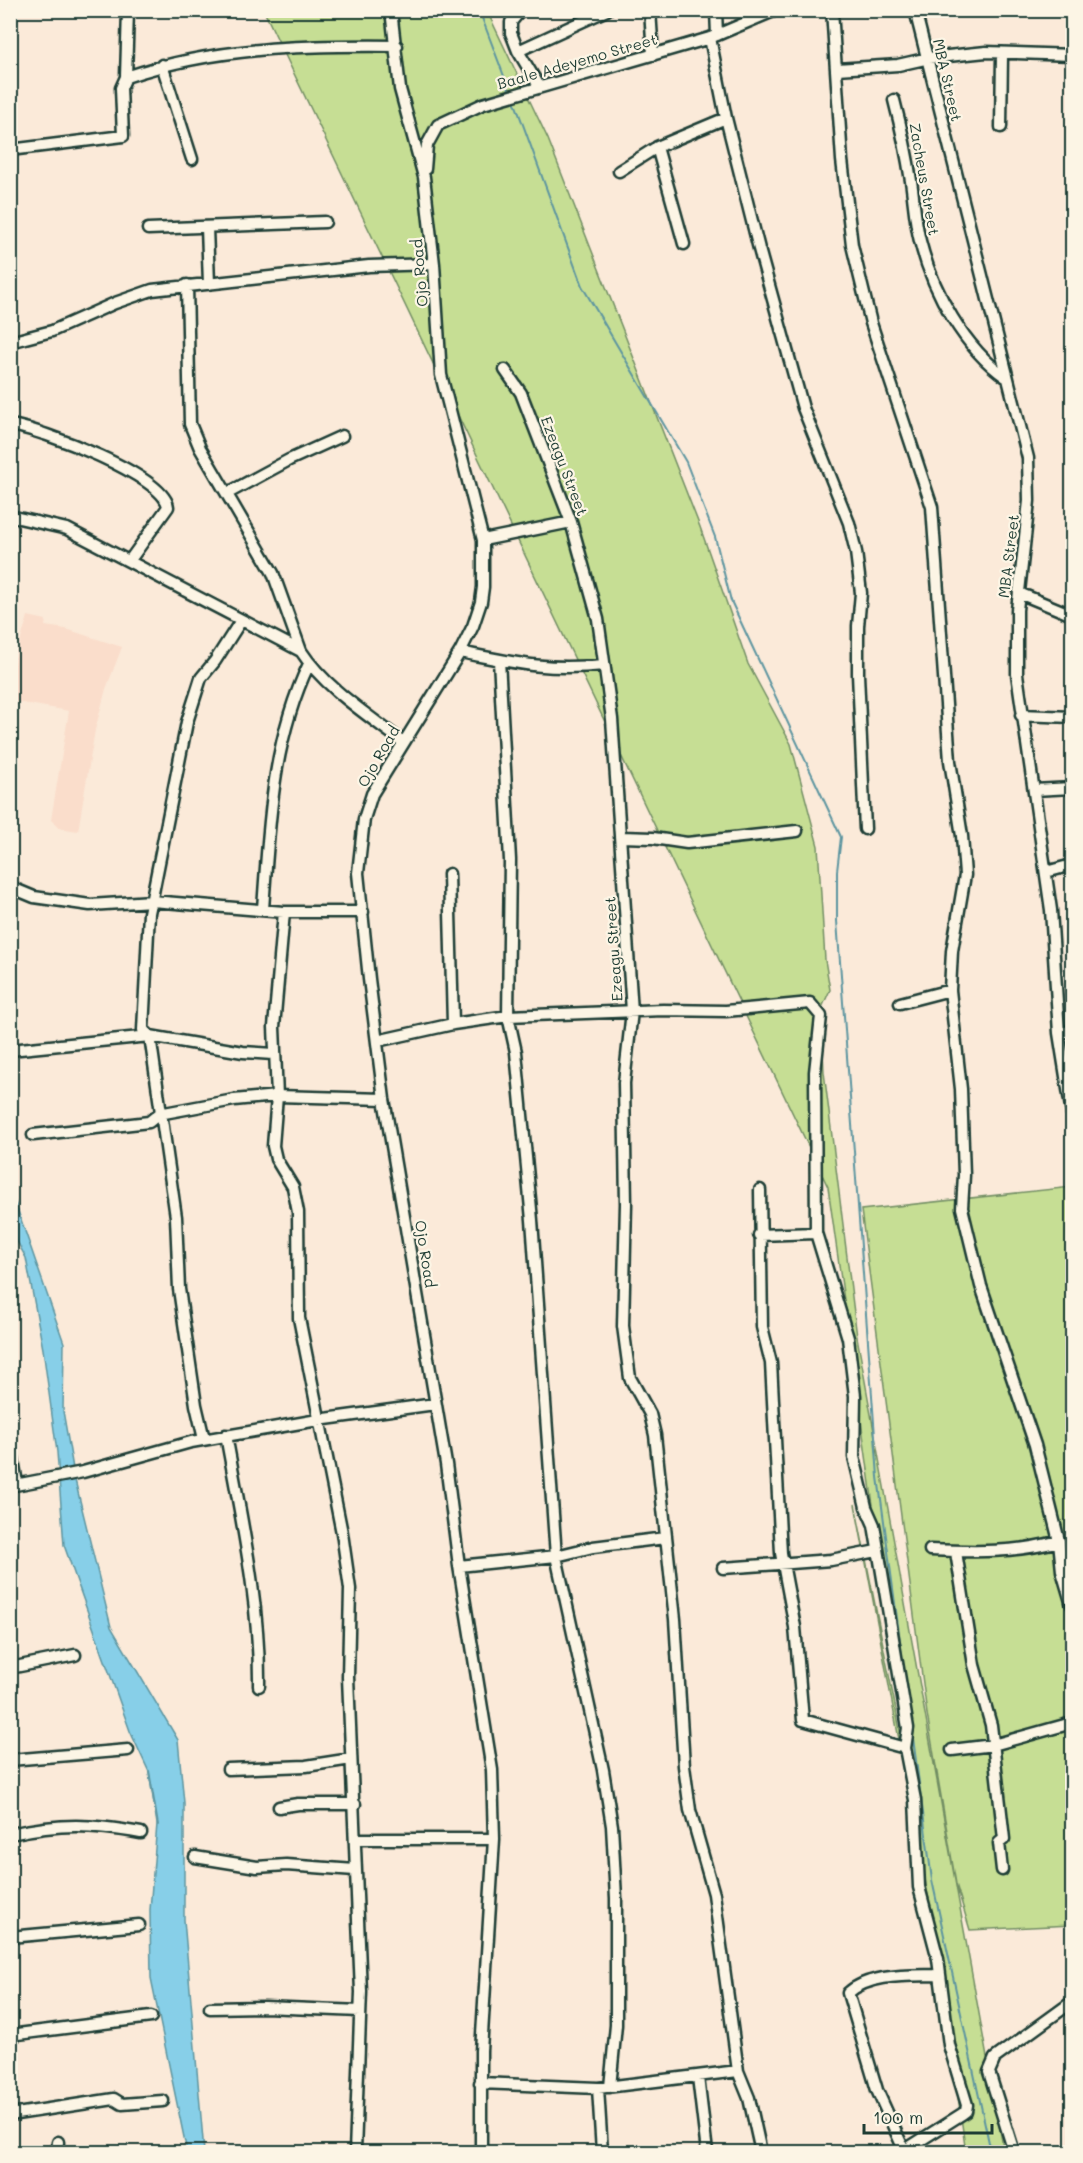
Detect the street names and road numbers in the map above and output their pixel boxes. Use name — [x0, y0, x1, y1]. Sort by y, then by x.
street label: Baale Adeyemo Street — [495, 29, 659, 93]
street label: MBA Street — [929, 37, 967, 123]
street label: Zacheus Street — [905, 121, 945, 237]
street label: Ojo Road — [406, 238, 432, 308]
street label: Ezeagu Street — [537, 413, 593, 519]
street label: MBA Street — [993, 513, 1023, 599]
street label: Ojo Road — [352, 722, 404, 790]
street label: Ezeagu Street — [599, 896, 627, 1002]
street label: Ojo Road — [411, 1219, 441, 1289]

